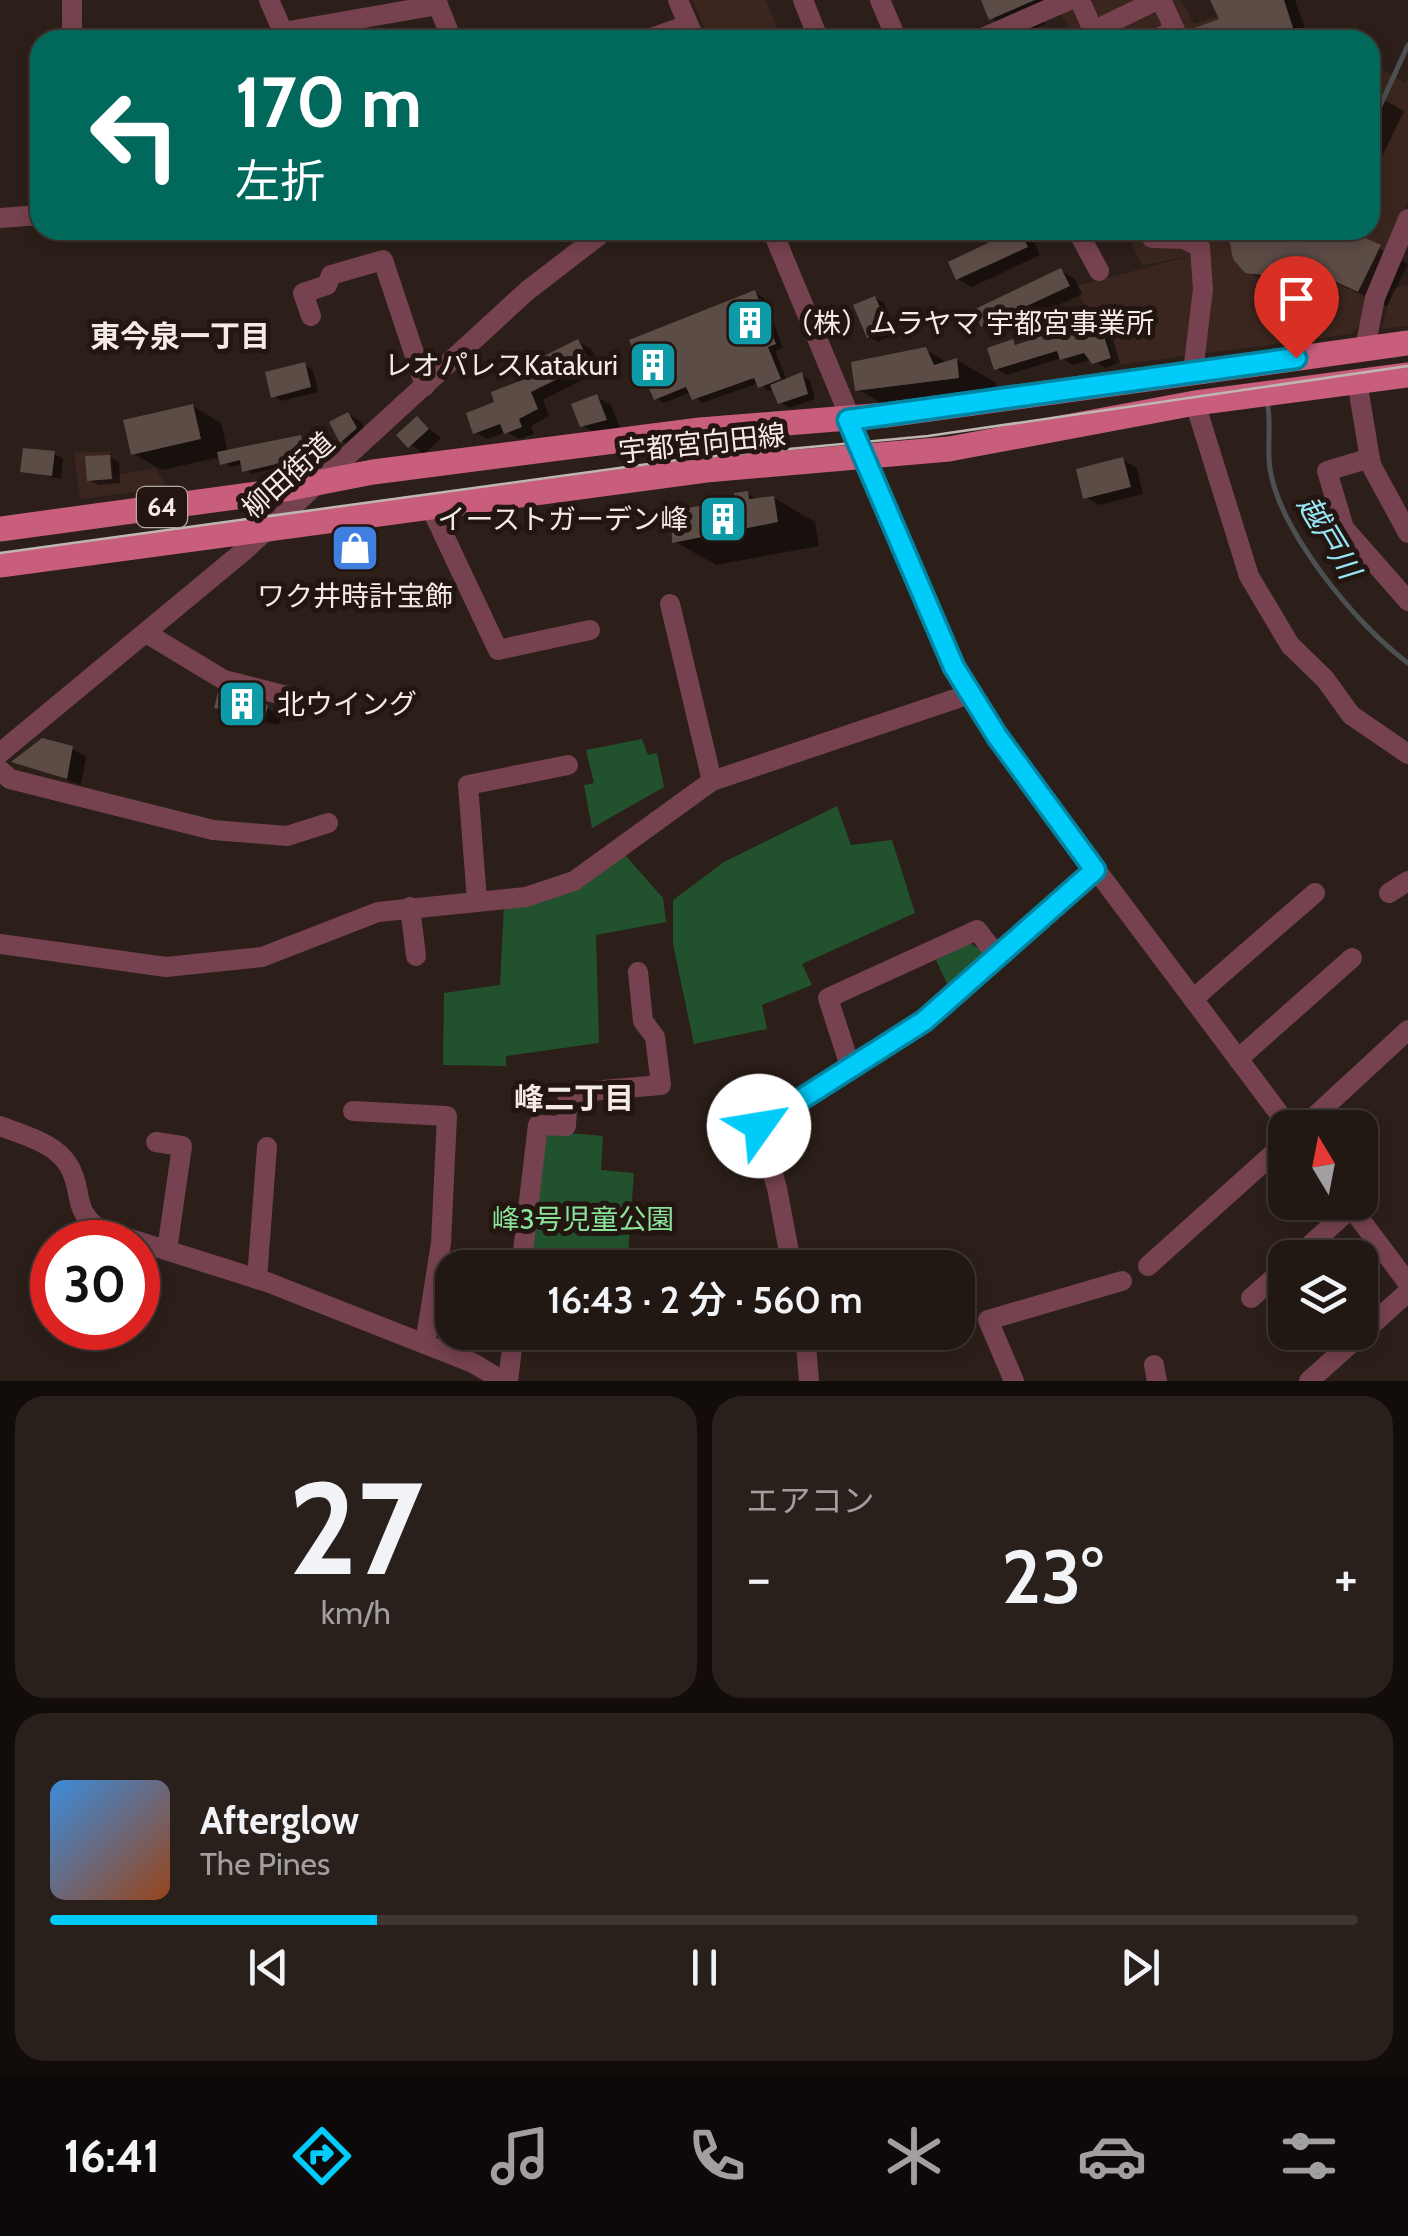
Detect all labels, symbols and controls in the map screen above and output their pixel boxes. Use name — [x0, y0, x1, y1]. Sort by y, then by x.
text: 170 m — [235, 59, 422, 145]
icon: left — [70, 70, 200, 200]
text: 左折 — [235, 154, 325, 208]
pin — [1254, 256, 1339, 359]
icon: arrive — [1269, 271, 1324, 326]
building icon: （株）ムラヤマ 宇都宮事業所 — [724, 297, 776, 349]
place label: （株）ムラヤマ 宇都宮事業所 — [785, 306, 1154, 340]
district label: 東今泉一丁目 — [90, 318, 270, 355]
building icon: レオパレスKatakuri — [627, 339, 679, 391]
place label: レオパレスKatakuri — [384, 348, 618, 382]
street label: 宇都宮向田線 — [617, 417, 787, 469]
street label: 柳田街道 — [235, 425, 341, 525]
road number: 64 — [137, 487, 187, 527]
water label: 越戸川 — [1290, 489, 1370, 588]
building icon: イーストガーデン峰 — [697, 493, 749, 545]
place label: イーストガーデン峰 — [437, 502, 688, 536]
shop icon: ワク井時計宝飾 — [329, 522, 381, 574]
place label: ワク井時計宝飾 — [257, 579, 453, 613]
building icon: 北ウイング — [216, 678, 268, 730]
place label: 北ウイング — [277, 687, 417, 721]
position arrow — [707, 1074, 811, 1178]
district label: 峰二丁目 — [514, 1080, 634, 1117]
north arrow — [1268, 1110, 1378, 1220]
map controls — [1268, 1110, 1378, 1350]
park label: 峰3号児童公園 — [491, 1202, 675, 1236]
speed limit sign: 30 — [30, 1220, 160, 1350]
button: layers — [1268, 1240, 1378, 1350]
text: 16:43 · 2 分 · 560 m — [547, 1276, 863, 1323]
text: 27 — [288, 1449, 423, 1607]
text: エアコン — [747, 1481, 875, 1520]
text: 23° — [1001, 1531, 1103, 1622]
text: − — [747, 1544, 771, 1611]
text: + — [1334, 1544, 1358, 1611]
text: km/h — [321, 1593, 391, 1632]
text: Afterglow — [200, 1797, 359, 1844]
text: The Pines — [200, 1844, 330, 1883]
icon: previous — [241, 1940, 296, 1995]
icon: pause — [677, 1940, 732, 1995]
icon: next — [1113, 1940, 1168, 1995]
icon: directions — [287, 2121, 357, 2191]
icon: music — [485, 2121, 555, 2191]
icon: phone — [682, 2121, 752, 2191]
icon: climate — [879, 2121, 949, 2191]
icon: car — [1077, 2121, 1147, 2191]
icon: filters — [1274, 2121, 1344, 2191]
text: 16:41 — [64, 2129, 160, 2183]

